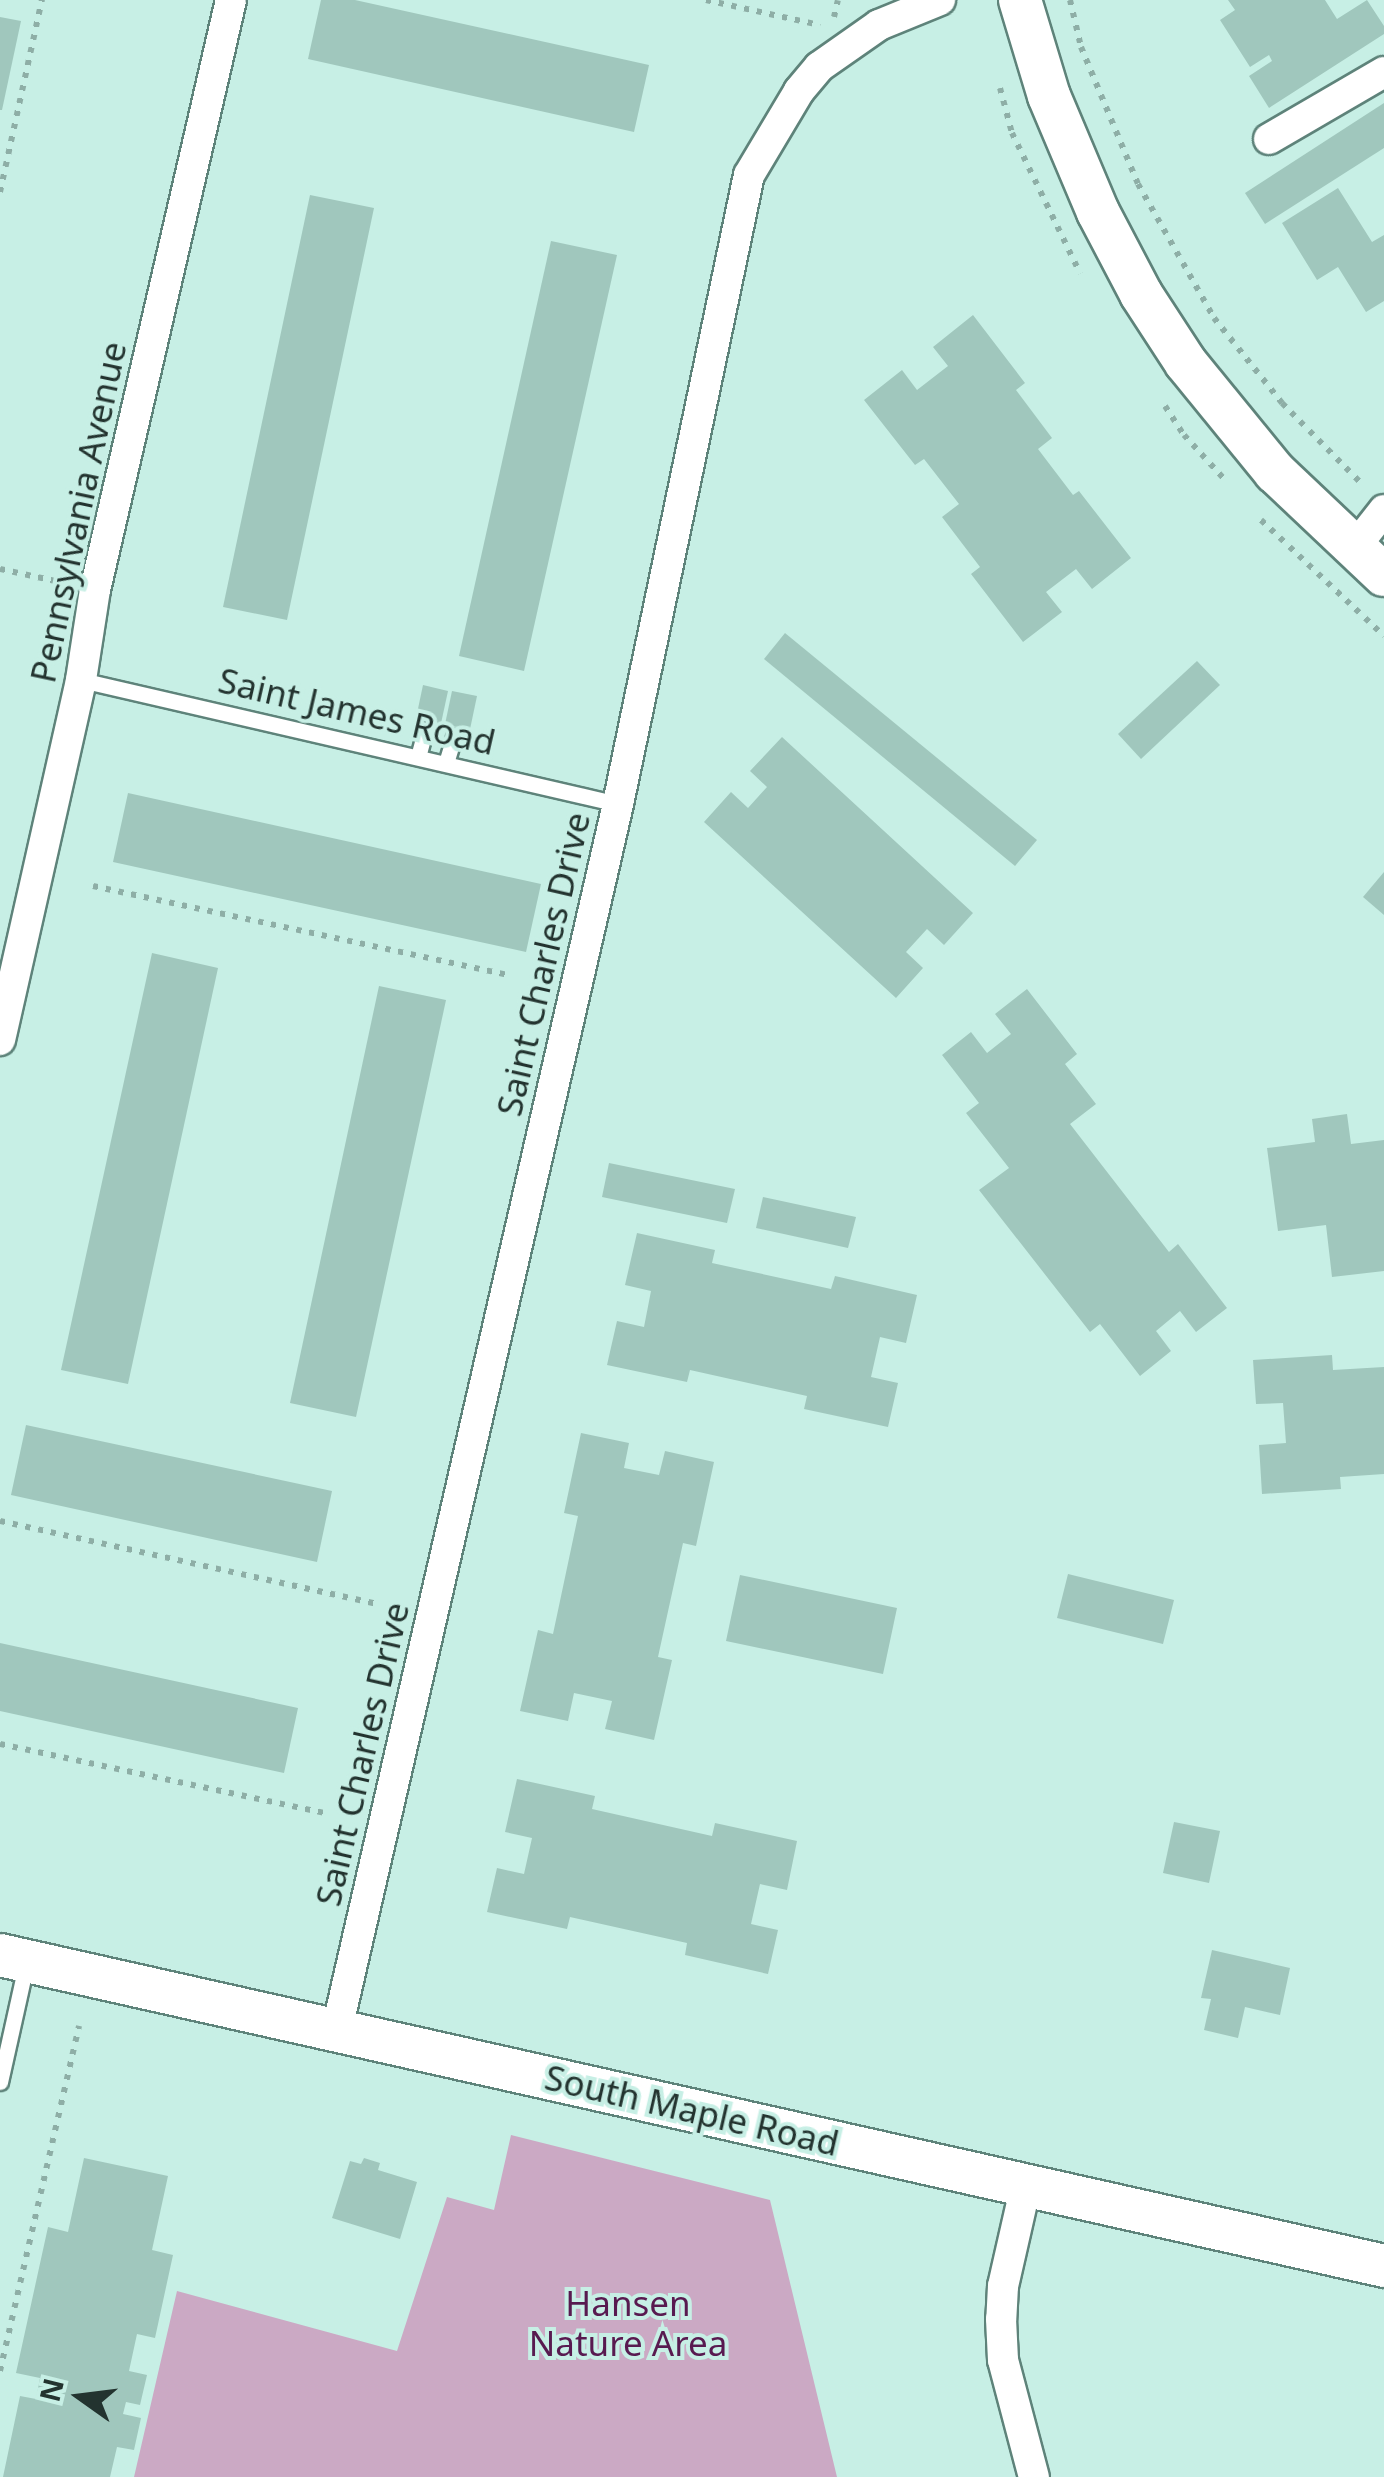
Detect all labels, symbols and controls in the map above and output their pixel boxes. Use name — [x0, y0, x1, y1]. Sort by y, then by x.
street label: Pennsylvania Avenue — [21, 338, 135, 686]
street label: Saint James Road — [214, 659, 500, 763]
street label: Saint Charles Drive — [488, 808, 598, 1120]
street label: Saint Charles Drive — [307, 1598, 417, 1910]
street label: South Maple Road — [541, 2056, 843, 2164]
park label: Hansen Nature Area — [529, 2282, 727, 2364]
north arrow — [30, 2347, 130, 2447]
text: N — [30, 2374, 72, 2405]

